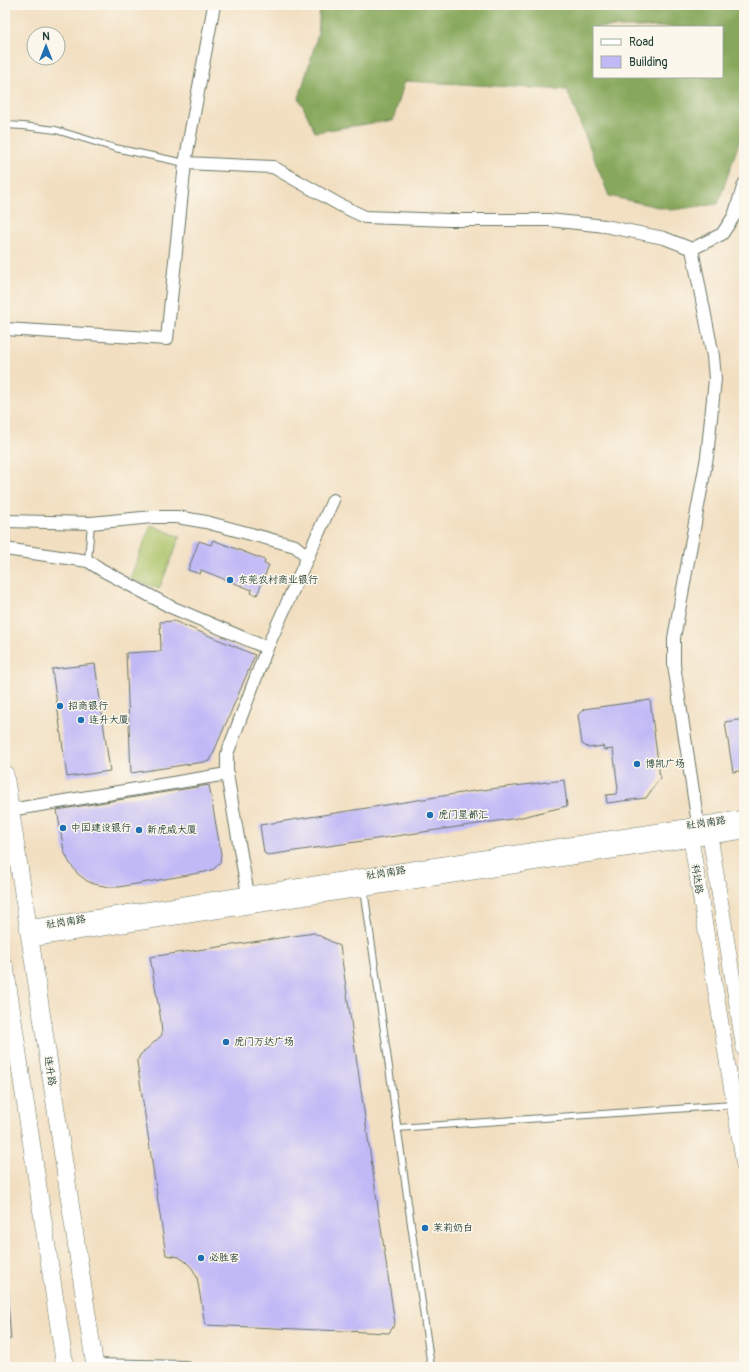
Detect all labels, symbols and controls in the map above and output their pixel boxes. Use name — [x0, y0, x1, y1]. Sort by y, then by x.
north arrow — [26, 26, 66, 66]
legend — [593, 26, 723, 78]
text: N — [42, 30, 50, 43]
text: Road — [629, 35, 654, 50]
text: Building — [629, 55, 668, 70]
place label: 东莞农村商业银行 — [238, 574, 318, 586]
marker: 东莞农村商业银行 — [225, 575, 235, 585]
place label: 招商银行 — [68, 700, 108, 712]
marker: 招商银行 — [55, 701, 65, 711]
place label: 连升大厦 — [89, 714, 129, 726]
marker: 连升大厦 — [76, 715, 86, 725]
place label: 博凯广场 — [645, 758, 685, 770]
marker: 博凯广场 — [632, 759, 642, 769]
place label: 虎门星都汇 — [438, 809, 488, 821]
marker: 虎门星都汇 — [425, 810, 435, 820]
street label: 社岗南路 — [685, 814, 727, 832]
place label: 中国建设银行 — [71, 822, 131, 834]
marker: 中国建设银行 — [58, 823, 68, 833]
place label: 新虎威大厦 — [147, 824, 197, 836]
marker: 新虎威大厦 — [134, 825, 144, 835]
street label: 科达路 — [689, 863, 705, 895]
street label: 社岗南路 — [365, 864, 407, 882]
street label: 社岗南路 — [45, 913, 87, 931]
place label: 虎门万达广场 — [234, 1036, 294, 1048]
marker: 虎门万达广场 — [221, 1037, 231, 1047]
street label: 连升路 — [42, 1055, 58, 1087]
place label: 茉莉奶白 — [433, 1222, 473, 1234]
marker: 茉莉奶白 — [420, 1223, 430, 1233]
place label: 必胜客 — [209, 1252, 239, 1264]
marker: 必胜客 — [196, 1253, 206, 1263]

